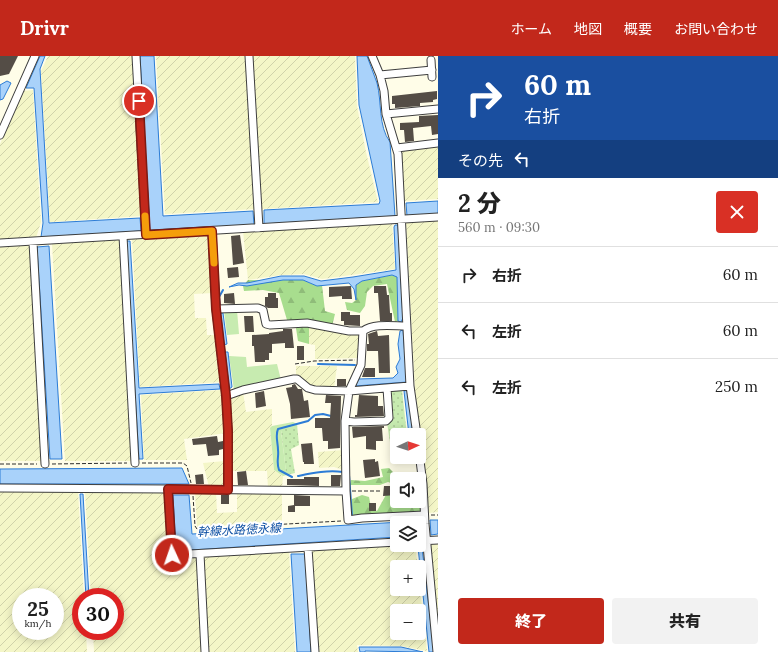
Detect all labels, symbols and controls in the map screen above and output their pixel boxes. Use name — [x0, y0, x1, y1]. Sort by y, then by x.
text: Drivr — [20, 16, 69, 40]
text: ホーム — [510, 20, 552, 38]
text: 地図 — [574, 20, 602, 38]
text: 概要 — [624, 20, 652, 38]
text: お問い合わせ — [674, 20, 758, 38]
text: 60 m — [524, 67, 591, 103]
icon: right — [458, 72, 510, 124]
pin — [122, 84, 156, 118]
icon: arrive — [128, 90, 150, 112]
text: 右折 — [524, 105, 560, 128]
icon: left — [511, 148, 533, 170]
text: その先 — [458, 151, 503, 170]
text: 2 分 — [458, 188, 501, 219]
button: close — [716, 191, 758, 233]
text: 560 m · 09:30 — [458, 219, 540, 236]
icon: right — [458, 264, 480, 286]
text: 60 m — [723, 265, 758, 284]
text: 右折 — [492, 266, 522, 285]
icon: left — [458, 320, 480, 342]
text: 60 m — [723, 321, 758, 340]
text: 左折 — [492, 322, 522, 341]
icon: left — [458, 376, 480, 398]
text: 250 m — [715, 377, 758, 396]
text: 左折 — [492, 378, 522, 397]
north arrow — [390, 428, 426, 464]
map controls — [390, 428, 426, 640]
button: sound — [390, 472, 426, 508]
button: layers — [390, 516, 426, 552]
water label: 幹線水路徳永線 — [197, 520, 283, 539]
position arrow — [151, 534, 193, 576]
button: + — [390, 560, 426, 596]
speed limit sign: 30 — [72, 588, 124, 640]
text: 25 — [27, 596, 49, 621]
button: 終了 — [458, 598, 604, 644]
button: 共有 — [612, 598, 758, 644]
button: − — [390, 604, 426, 640]
text: km/h — [24, 617, 52, 630]

